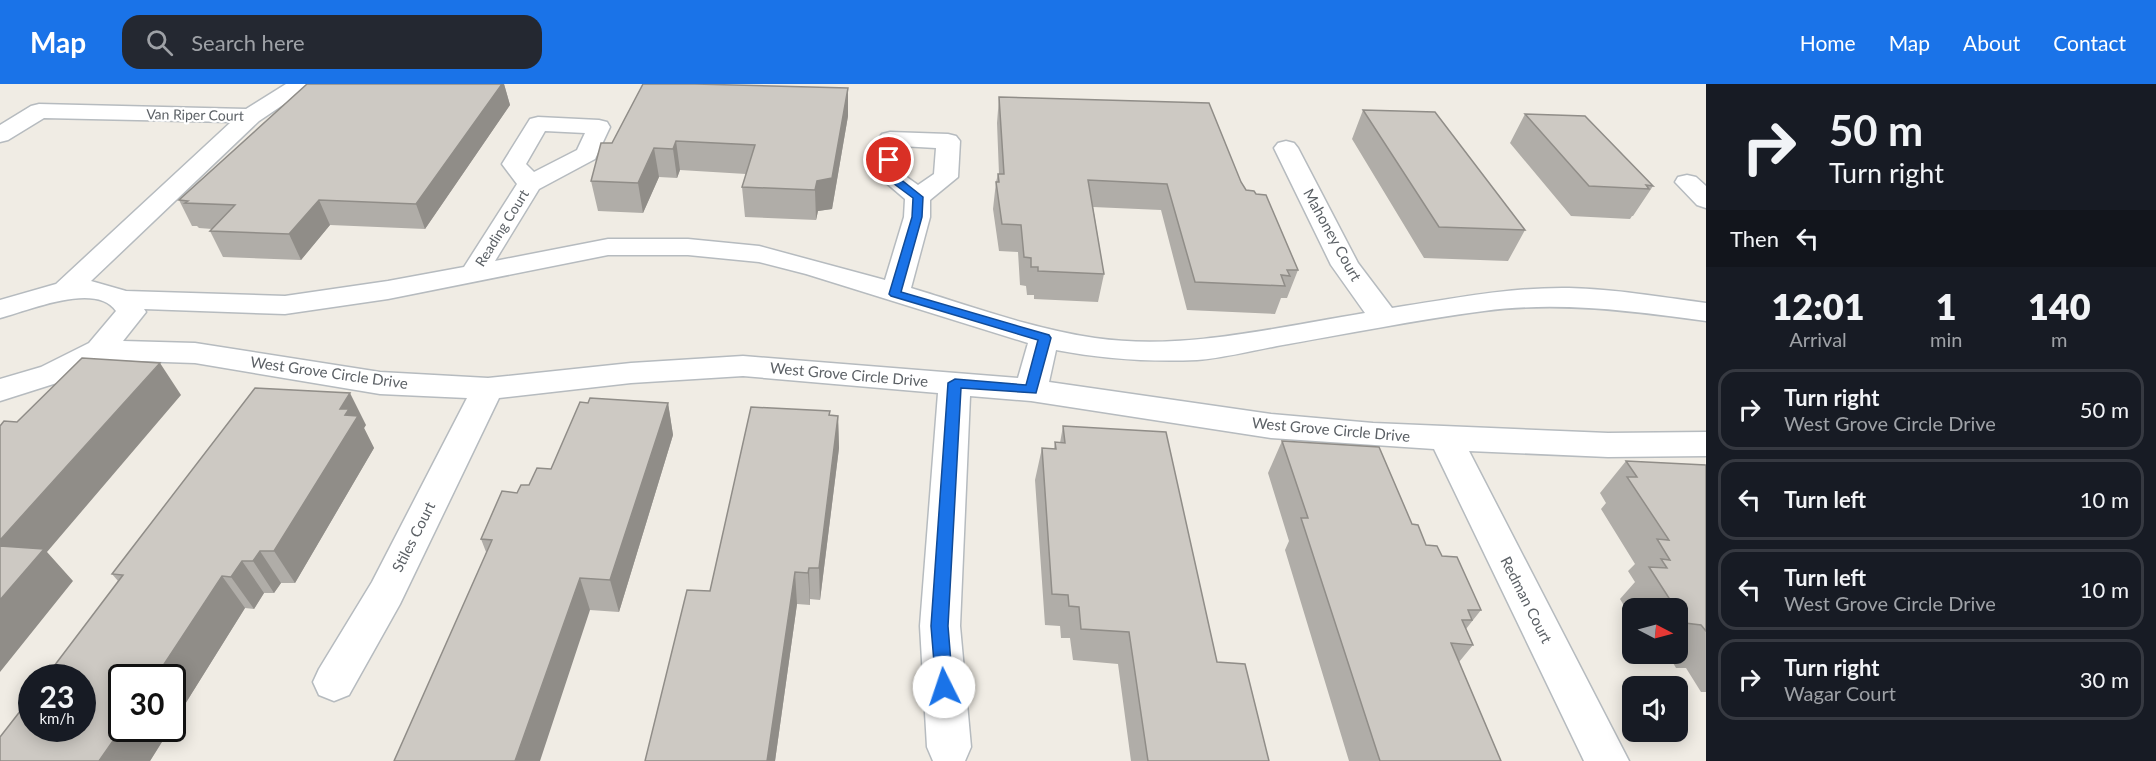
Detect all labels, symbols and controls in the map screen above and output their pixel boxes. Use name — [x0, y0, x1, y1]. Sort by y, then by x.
search box — [122, 15, 542, 69]
text: Map — [30, 25, 86, 59]
icon: search — [143, 26, 176, 59]
text: Search here — [191, 29, 305, 56]
text: Home — [1800, 30, 1856, 55]
text: Map — [1889, 30, 1930, 55]
text: About — [1963, 30, 2020, 55]
text: Contact — [2053, 30, 2126, 55]
street label: Van Riper Court — [146, 105, 244, 124]
text: 50 m — [1829, 105, 1923, 155]
icon: right — [1730, 108, 1808, 186]
pin — [863, 134, 914, 185]
icon: arrive — [872, 143, 905, 176]
text: Turn right — [1829, 156, 1944, 189]
street label: Mahoney Court — [1300, 185, 1366, 284]
street label: Reading Court — [471, 186, 532, 269]
icon: left — [1791, 222, 1824, 255]
text: Then — [1730, 225, 1779, 252]
text: 12:01 — [1771, 284, 1865, 328]
text: 1 — [1936, 284, 1957, 328]
text: 140 — [2028, 284, 2091, 328]
text: Arrival — [1789, 327, 1847, 351]
text: min — [1930, 327, 1962, 351]
text: m — [2051, 327, 2067, 351]
street label: West Grove Circle Drive — [249, 352, 409, 392]
street label: West Grove Circle Drive — [769, 358, 929, 390]
text: Turn right — [1784, 384, 1879, 411]
icon: right — [1733, 393, 1766, 426]
text: 50 m — [2080, 396, 2129, 423]
text: West Grove Circle Drive — [1784, 411, 1996, 435]
street label: West Grove Circle Drive — [1251, 413, 1411, 445]
icon: left — [1733, 483, 1766, 516]
text: Turn left — [1784, 486, 1866, 513]
text: 10 m — [2080, 486, 2129, 513]
street label: Stiles Court — [388, 498, 439, 575]
street label: Redman Court — [1497, 553, 1557, 646]
text: Turn left — [1784, 564, 1866, 591]
icon: left — [1733, 573, 1766, 606]
text: 10 m — [2080, 576, 2129, 603]
text: West Grove Circle Drive — [1784, 591, 1996, 615]
north arrow — [1622, 598, 1688, 664]
map controls — [1622, 598, 1688, 742]
text: Turn right — [1784, 654, 1879, 681]
position arrow — [912, 655, 976, 719]
icon: right — [1733, 663, 1766, 696]
speed limit sign: 30 — [108, 664, 186, 742]
text: 30 m — [2080, 666, 2129, 693]
button: sound — [1622, 676, 1688, 742]
text: 23 — [40, 678, 74, 714]
text: Wagar Court — [1784, 681, 1896, 705]
text: km/h — [39, 709, 75, 727]

